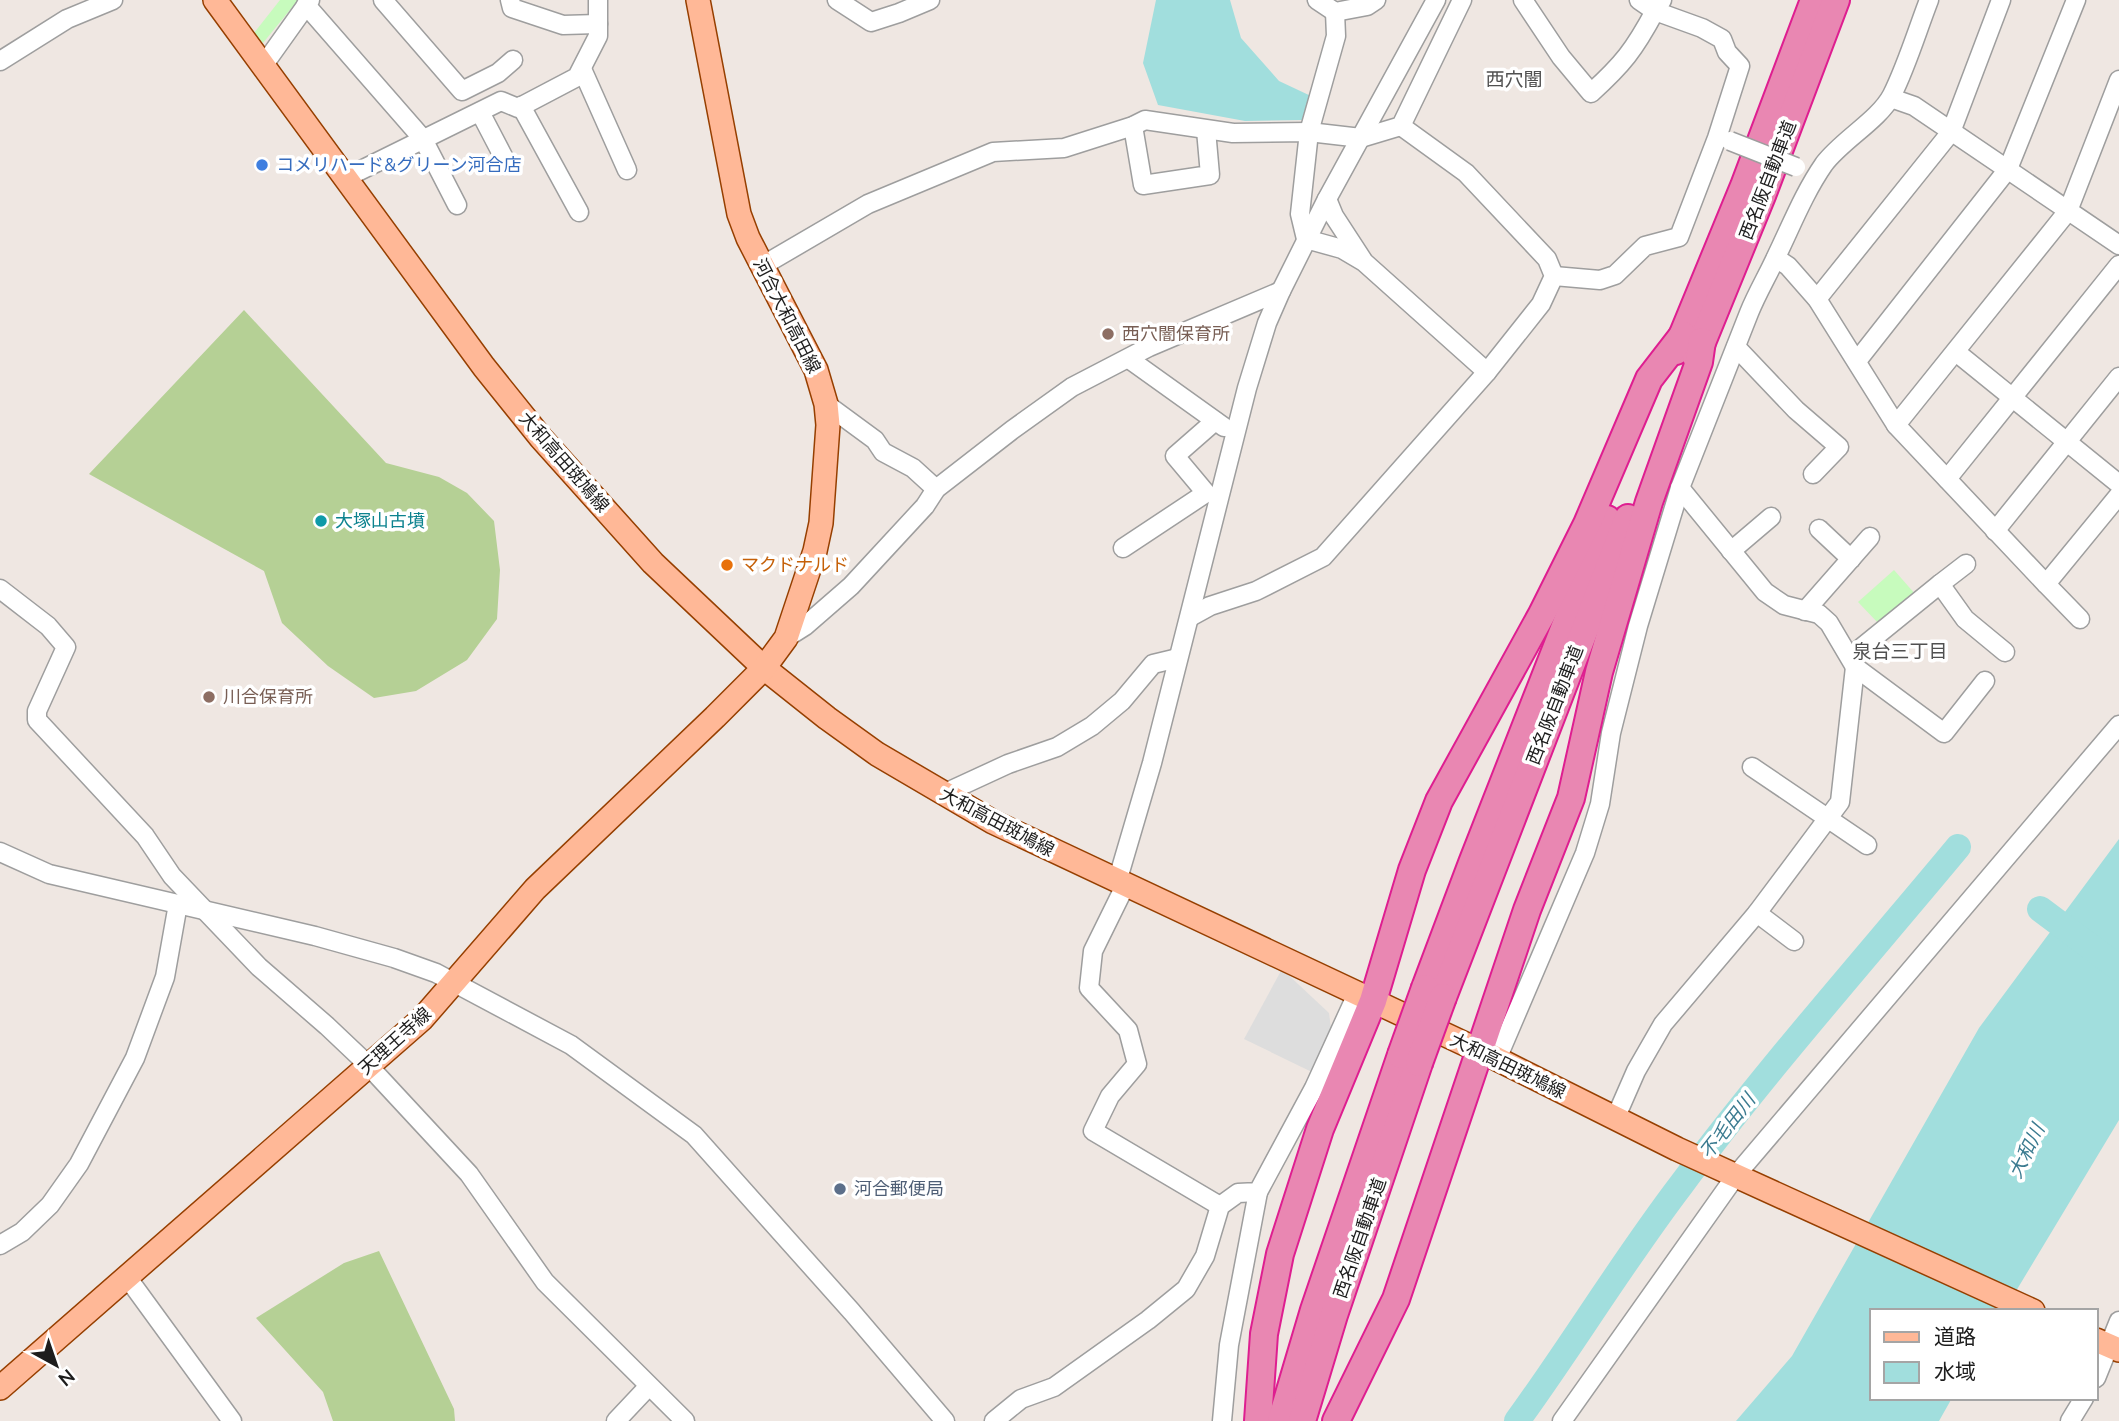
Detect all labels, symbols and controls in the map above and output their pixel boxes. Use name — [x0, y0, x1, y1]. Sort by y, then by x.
district label: 西穴闇 — [1485, 67, 1543, 93]
street label: 西名阪自動車道 — [1734, 117, 1802, 243]
place label: コメリハード&グリーン河合店 — [276, 153, 522, 177]
marker: コメリハード&グリーン河合店 — [254, 157, 270, 173]
street label: 河合大和高田線 — [748, 254, 826, 378]
place label: 西穴闇保育所 — [1122, 322, 1230, 346]
marker: 西穴闇保育所 — [1100, 326, 1116, 342]
street label: 大和高田斑鳩線 — [514, 407, 614, 517]
place label: 大塚山古墳 — [335, 509, 425, 533]
marker: 大塚山古墳 — [313, 513, 329, 529]
place label: マクドナルド — [741, 553, 849, 577]
marker: マクドナルド — [719, 557, 735, 573]
district label: 泉台三丁目 — [1852, 639, 1948, 665]
street label: 西名阪自動車道 — [1521, 642, 1589, 768]
place label: 川合保育所 — [223, 685, 313, 709]
marker: 川合保育所 — [201, 689, 217, 705]
street label: 大和高田斑鳩線 — [936, 782, 1058, 862]
street label: 天理王寺線 — [354, 1002, 436, 1080]
street label: 大和高田斑鳩線 — [1446, 1028, 1570, 1104]
water label: 不毛田川 — [1694, 1087, 1763, 1165]
water label: 大和川 — [2003, 1118, 2052, 1183]
street label: 西名阪自動車道 — [1328, 1175, 1392, 1301]
place label: 河合郵便局 — [854, 1177, 944, 1201]
marker: 河合郵便局 — [832, 1181, 848, 1197]
legend — [1870, 1309, 2098, 1400]
text: 道路 — [1934, 1323, 1976, 1351]
north arrow — [21, 1330, 91, 1400]
text: 水域 — [1934, 1358, 1976, 1386]
text: N — [52, 1363, 80, 1392]

